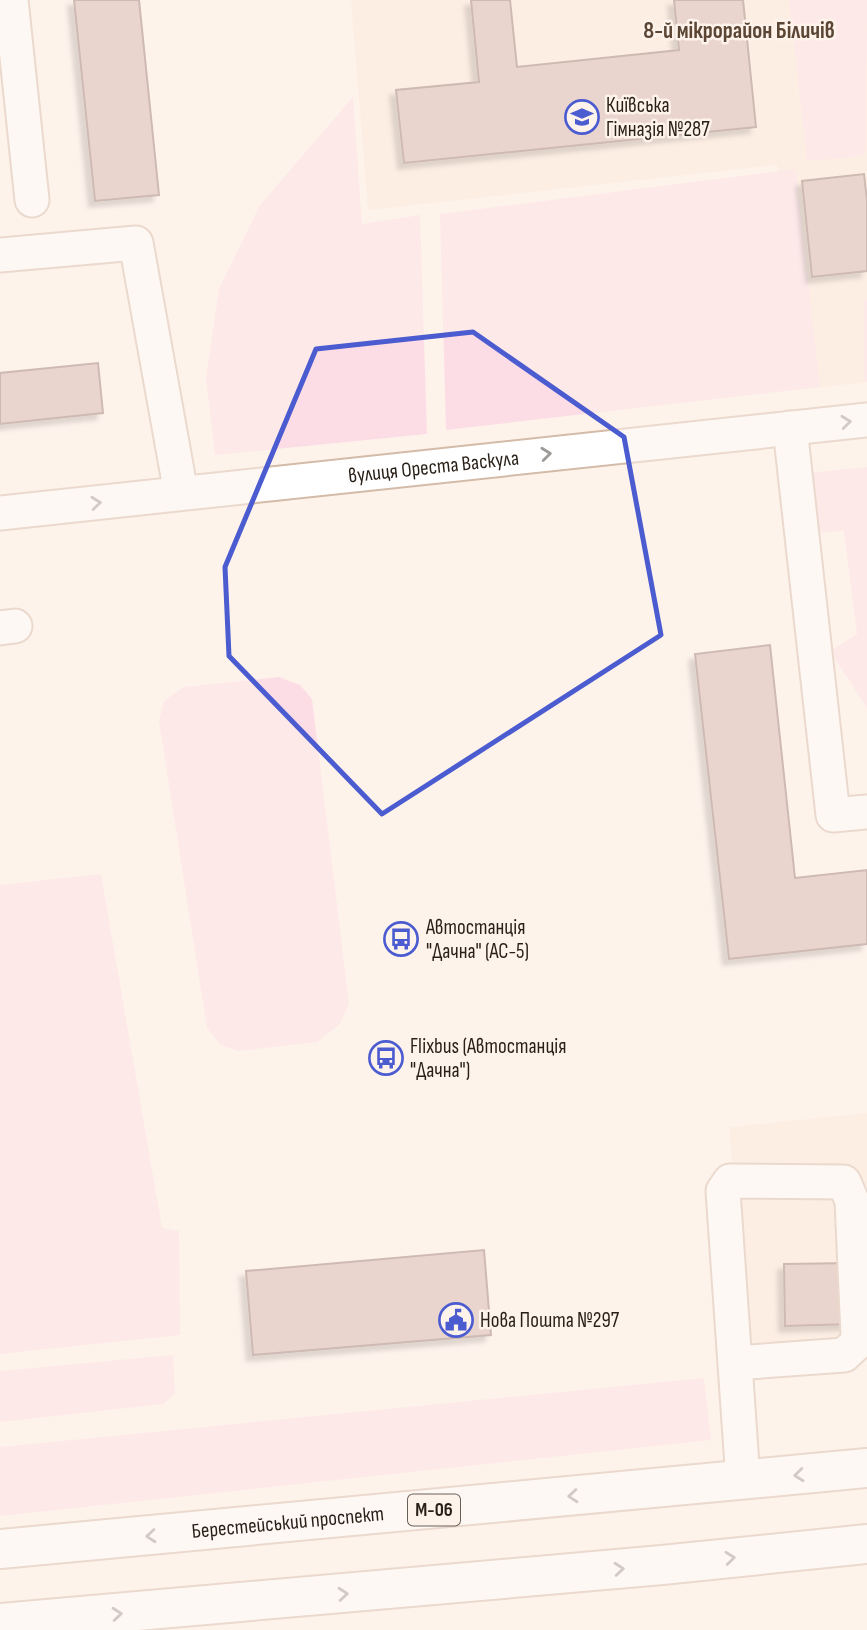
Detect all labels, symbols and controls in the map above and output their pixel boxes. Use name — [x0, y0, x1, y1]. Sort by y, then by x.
district label: 8-й мікрорайон Біличів — [643, 17, 835, 45]
place label: Київська Гімназія №287 — [606, 93, 710, 142]
school or university icon: Київська Гімназія №287 — [563, 98, 601, 136]
one-way arrow — [840, 415, 851, 430]
street label: вулиця Ореста Васкула — [347, 445, 520, 488]
one-way arrow — [541, 447, 552, 462]
one-way arrow — [90, 495, 101, 510]
place label: Автостанція "Дачна" (АС-5) — [425, 915, 529, 964]
bus stop icon: Автостанція "Дачна" (АС-5) — [382, 920, 420, 958]
place label: Flixbus (Автостанція "Дачна") — [410, 1034, 566, 1083]
bus stop icon: Flixbus (Автостанція "Дачна") — [367, 1039, 405, 1077]
public building icon: Нова Пошта №297 — [437, 1301, 475, 1339]
place label: Нова Пошта №297 — [480, 1308, 620, 1333]
one-way arrow — [793, 1467, 804, 1482]
one-way arrow — [567, 1489, 578, 1504]
road number: М-06 — [408, 1494, 460, 1526]
street label: Берестейський проспект — [190, 1501, 385, 1544]
one-way arrow — [145, 1528, 156, 1543]
one-way arrow — [724, 1551, 735, 1566]
one-way arrow — [614, 1562, 625, 1577]
one-way arrow — [338, 1586, 349, 1601]
one-way arrow — [112, 1607, 123, 1622]

